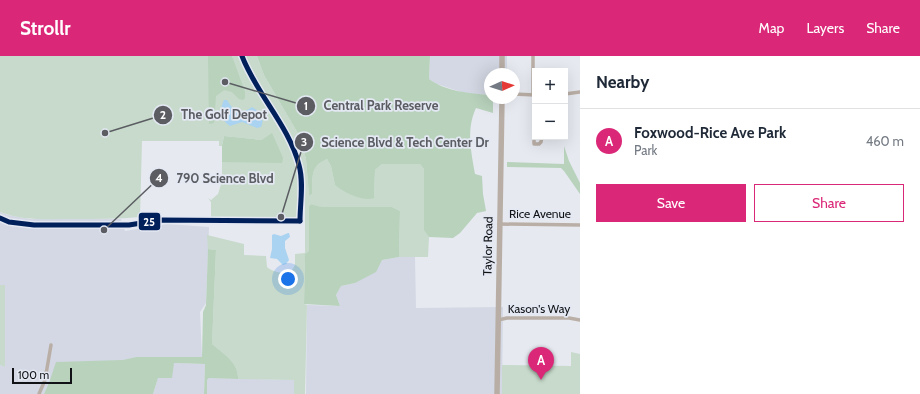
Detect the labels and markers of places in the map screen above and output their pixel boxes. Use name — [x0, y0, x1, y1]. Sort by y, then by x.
callout: Central Park Reserve — [296, 93, 446, 118]
callout: The Golf Depot — [153, 102, 275, 127]
callout: Science Blvd & Tech Center Dr — [294, 130, 497, 155]
callout: 790 Science Blvd — [149, 166, 282, 191]
pin: A — [528, 347, 554, 380]

